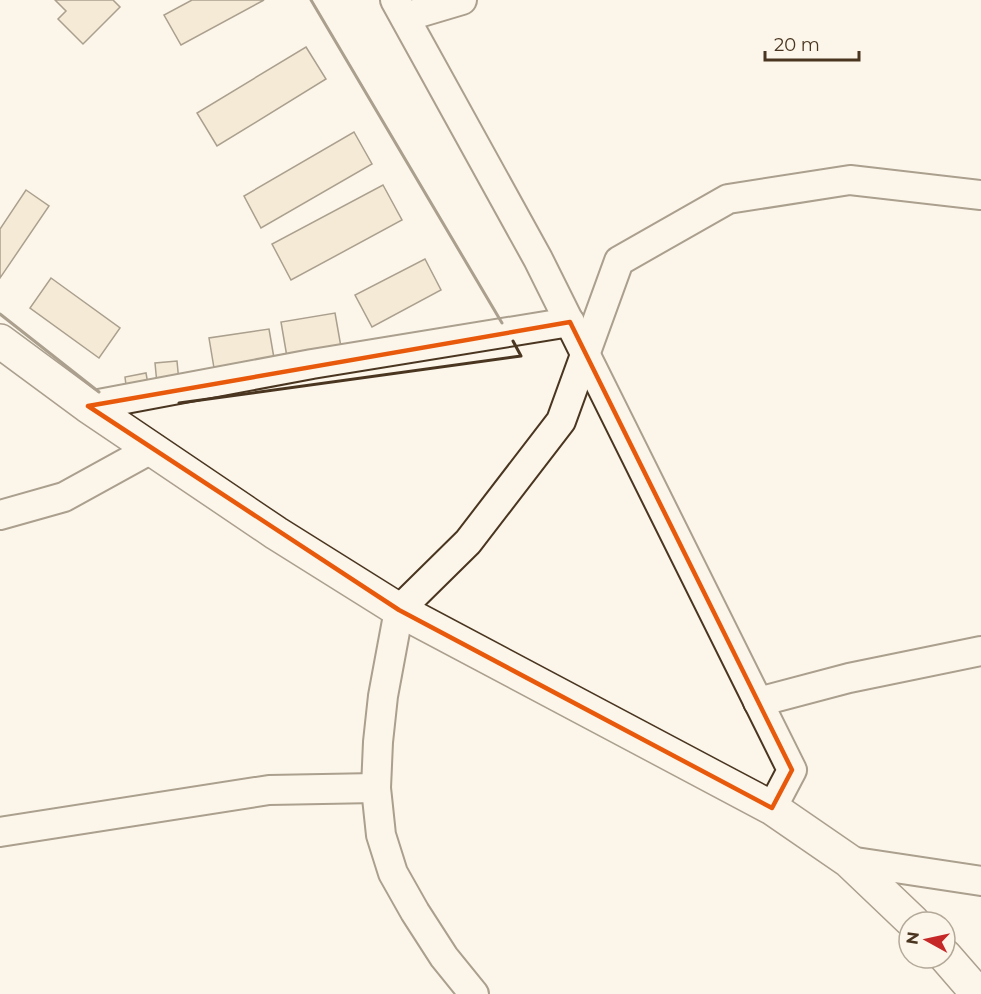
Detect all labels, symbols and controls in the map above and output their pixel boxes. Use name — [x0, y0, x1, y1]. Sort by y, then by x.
scale bar — [765, 24, 860, 62]
text: 20 m — [774, 34, 820, 56]
north arrow — [897, 910, 957, 970]
text: N — [902, 930, 923, 946]

